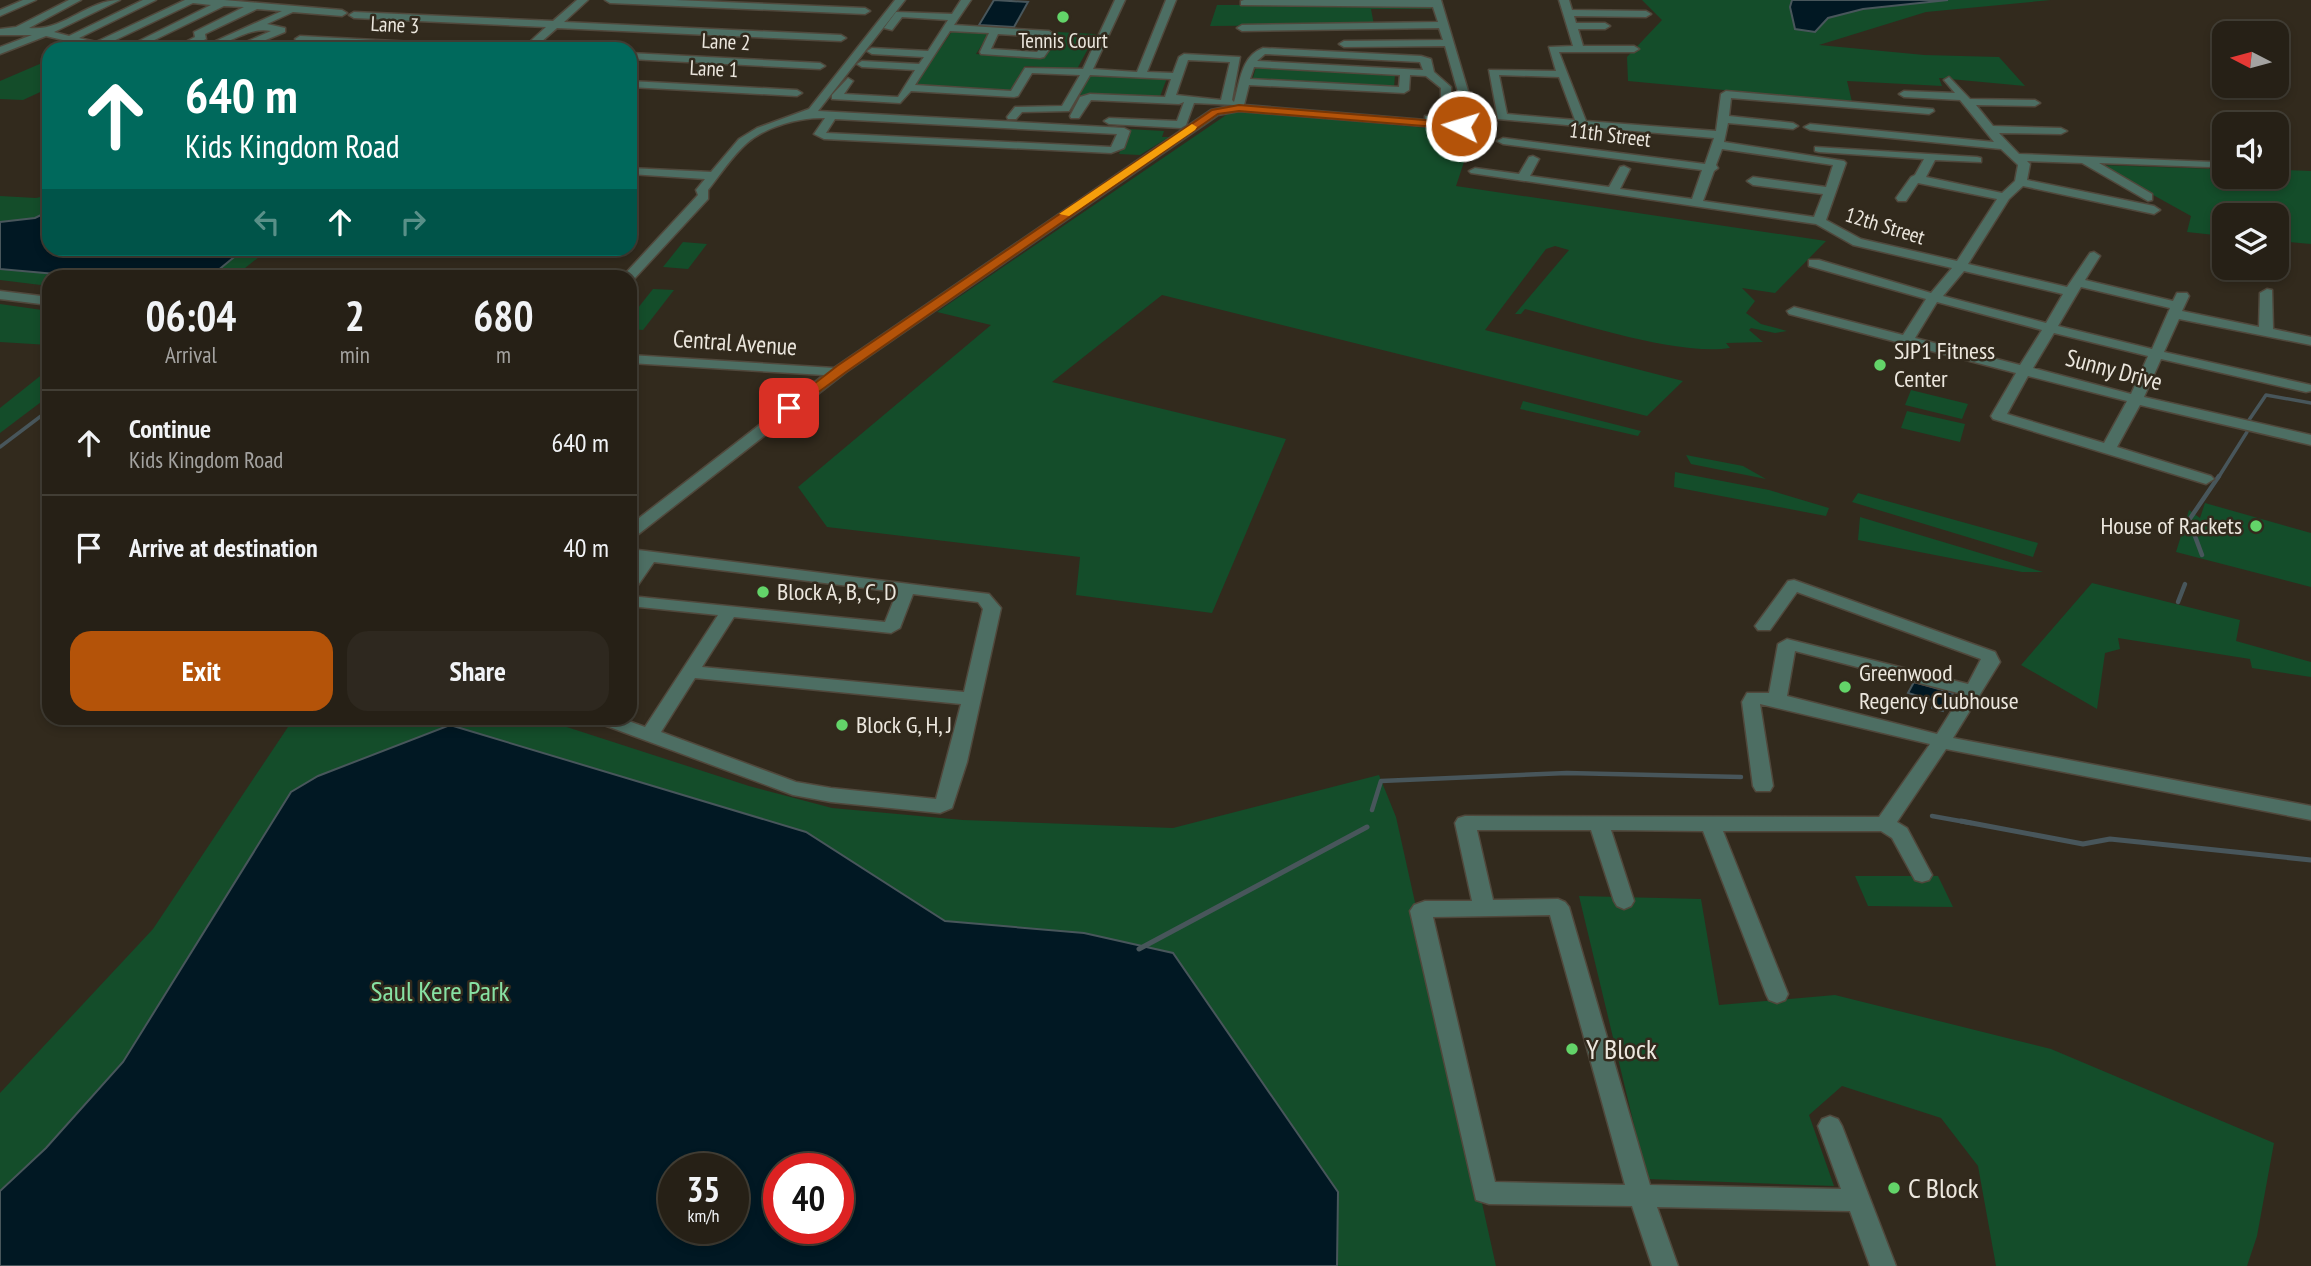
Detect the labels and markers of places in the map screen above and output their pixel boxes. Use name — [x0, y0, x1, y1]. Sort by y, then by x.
marker: Tennis Court — [1055, 9, 1071, 25]
place label: Tennis Court — [1018, 27, 1108, 54]
place label: SJP1 Fitness Center — [1894, 335, 1995, 394]
marker: SJP1 Fitness Center — [1872, 357, 1888, 373]
pin — [759, 378, 819, 438]
place label: House of Rackets — [2100, 510, 2242, 541]
marker: House of Rackets — [2248, 518, 2264, 534]
place label: Block A, B, C, D — [777, 576, 897, 607]
marker: Block A, B, C, D — [755, 584, 771, 600]
place label: Greenwood Regency Clubhouse — [1859, 657, 2019, 716]
marker: Greenwood Regency Clubhouse — [1837, 679, 1853, 695]
place label: Block G, H, J — [856, 709, 952, 740]
marker: Block G, H, J — [834, 717, 850, 733]
place label: Y Block — [1586, 1030, 1657, 1067]
marker: Y Block — [1564, 1041, 1580, 1057]
place label: C Block — [1908, 1169, 1979, 1206]
marker: C Block — [1886, 1180, 1902, 1196]

